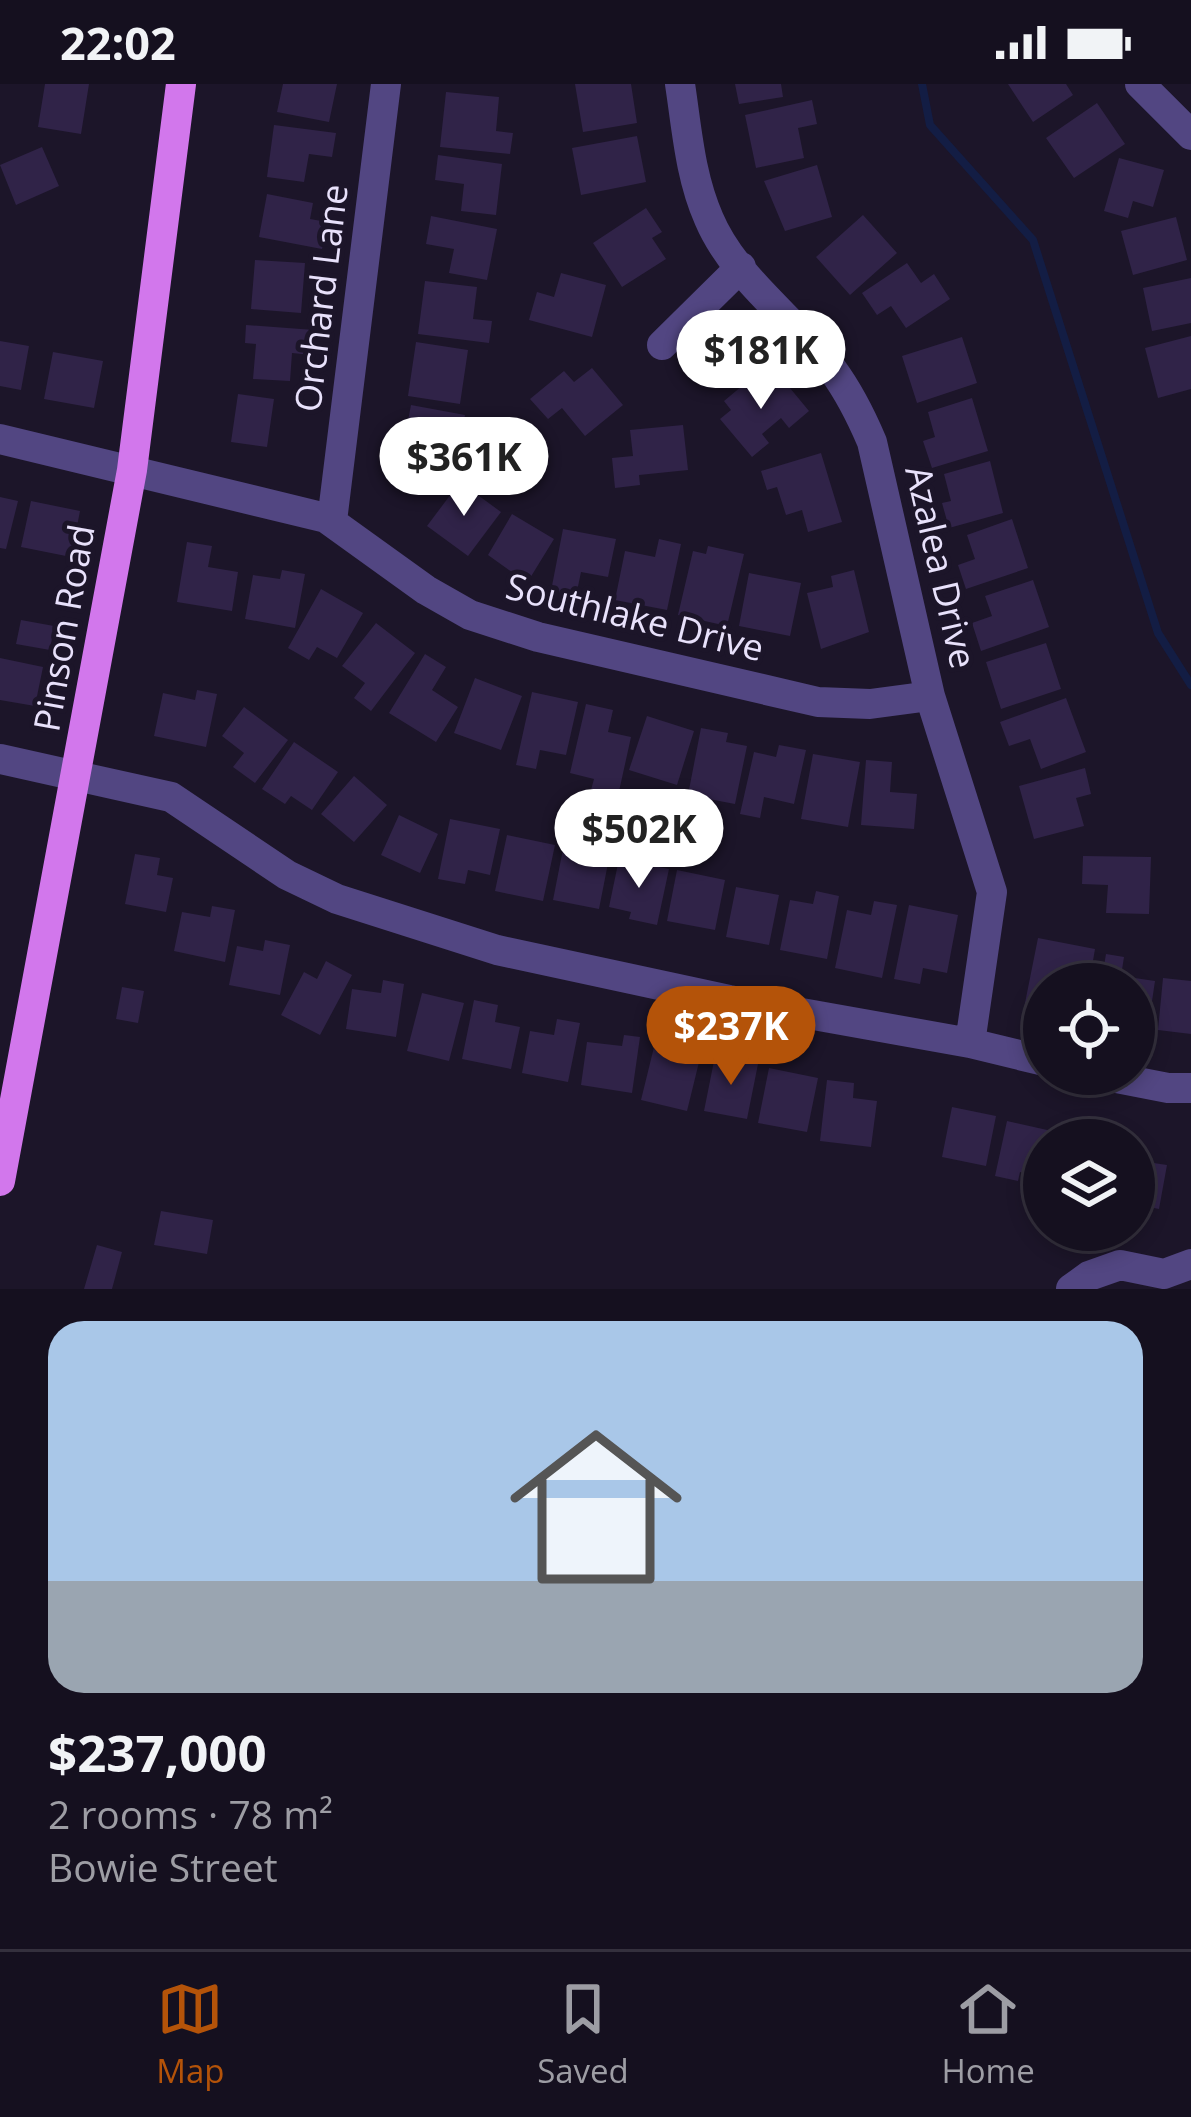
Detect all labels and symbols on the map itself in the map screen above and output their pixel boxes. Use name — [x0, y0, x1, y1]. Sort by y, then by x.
street label: Orchard Lane — [282, 181, 359, 415]
pin: $181K — [677, 310, 845, 412]
pin: $361K — [380, 417, 548, 519]
street label: Azalea Drive — [894, 461, 989, 673]
street label: Pinson Road — [21, 521, 106, 735]
street label: Southlake Drive — [501, 561, 769, 672]
pin: $502K — [555, 789, 723, 891]
pin: $237K — [647, 986, 815, 1088]

